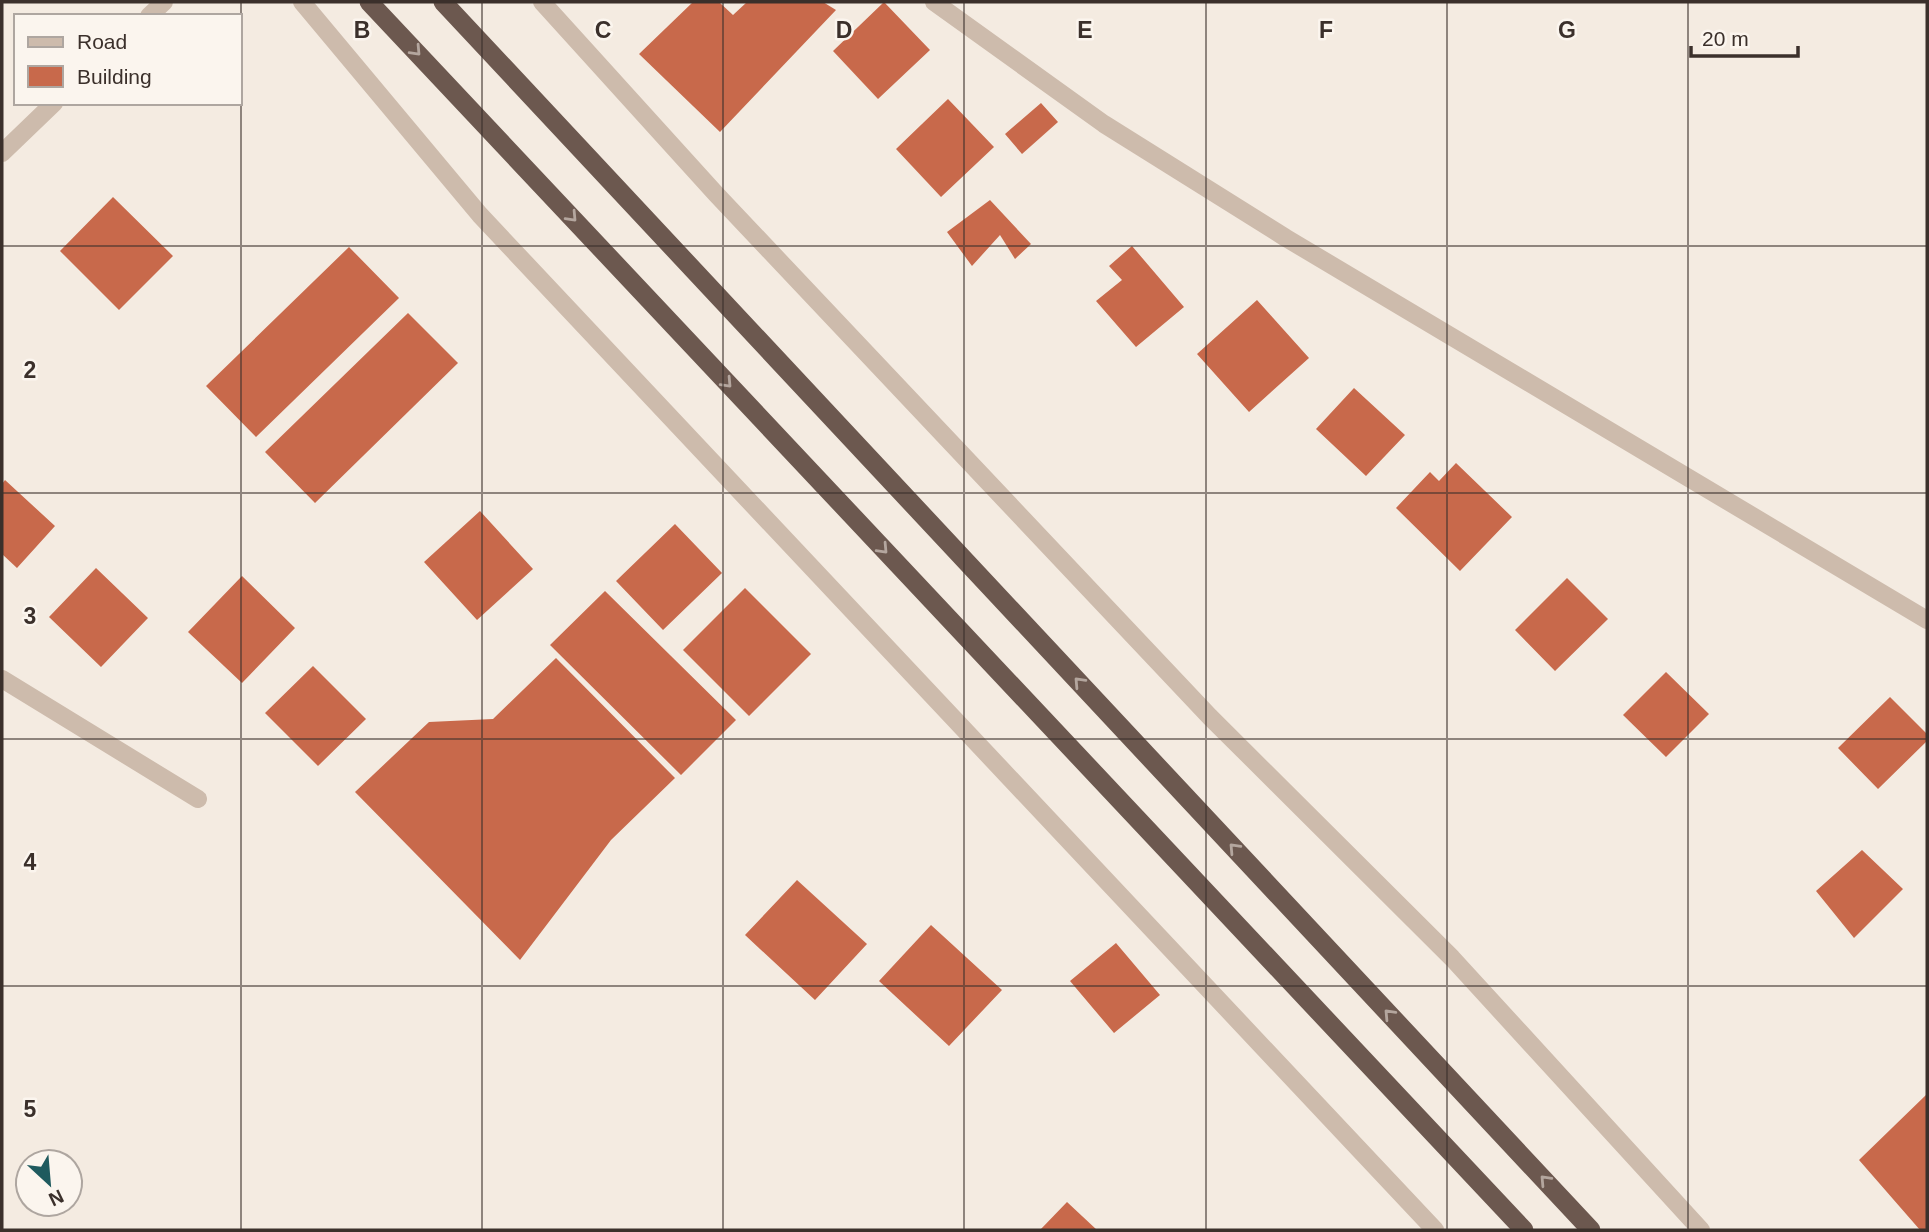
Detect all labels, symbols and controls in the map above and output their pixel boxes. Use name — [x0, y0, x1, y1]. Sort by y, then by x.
legend — [14, 14, 242, 105]
scale bar — [1691, 14, 1798, 58]
text: B — [354, 17, 370, 43]
text: C — [595, 17, 611, 43]
text: D — [836, 17, 852, 43]
text: E — [1077, 17, 1093, 43]
text: F — [1319, 17, 1333, 43]
text: G — [1558, 17, 1576, 43]
text: 20 m — [1702, 27, 1749, 50]
text: Road — [77, 30, 127, 53]
one-way arrow — [407, 43, 420, 56]
text: Building — [77, 65, 152, 88]
one-way arrow — [563, 209, 576, 222]
text: 2 — [24, 357, 36, 383]
one-way arrow — [719, 375, 732, 388]
one-way arrow — [875, 541, 888, 554]
text: 3 — [24, 603, 36, 629]
one-way arrow — [1074, 677, 1087, 690]
one-way arrow — [1229, 843, 1242, 856]
text: 4 — [24, 849, 37, 875]
one-way arrow — [1385, 1009, 1398, 1022]
text: 5 — [24, 1096, 37, 1122]
north arrow — [14, 1148, 84, 1218]
one-way arrow — [1540, 1175, 1553, 1188]
text: N — [45, 1185, 67, 1210]

